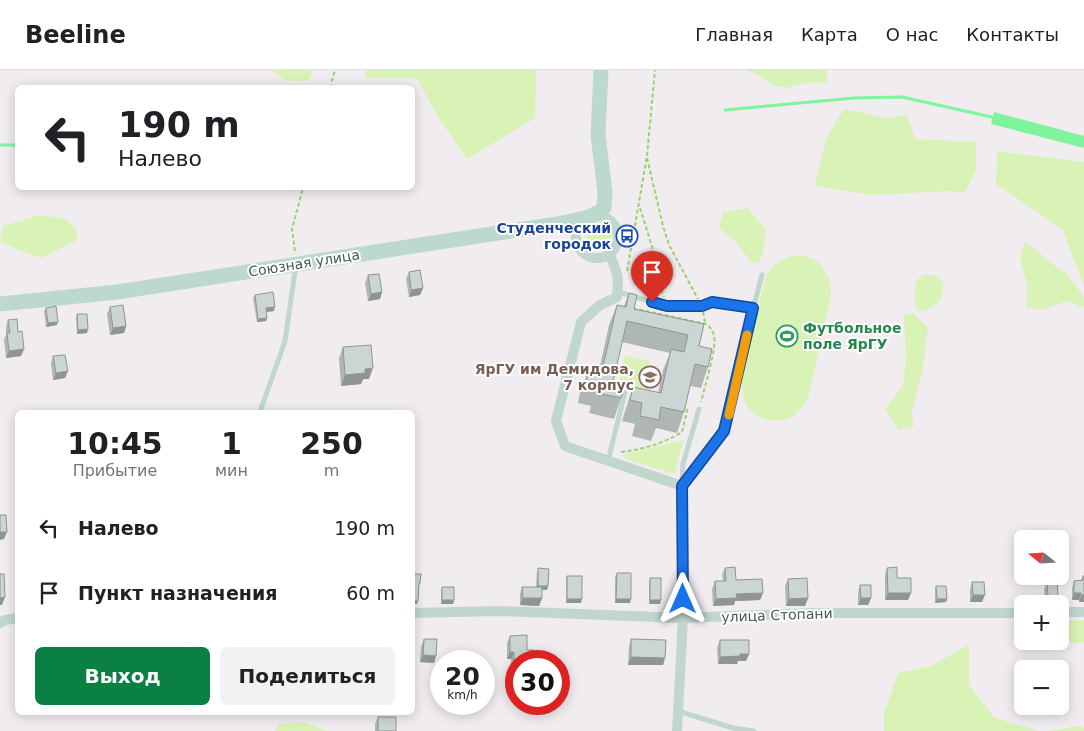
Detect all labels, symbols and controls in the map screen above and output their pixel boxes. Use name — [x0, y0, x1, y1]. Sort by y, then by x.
text: Beeline — [25, 21, 126, 49]
text: Главная — [695, 24, 773, 45]
text: Карта — [801, 24, 858, 45]
text: О нас — [886, 24, 938, 45]
text: Контакты — [966, 24, 1059, 45]
icon: left — [35, 105, 100, 170]
text: 190 m — [118, 105, 240, 145]
text: Налево — [118, 146, 202, 171]
place label: Студенческий городок — [496, 220, 611, 252]
bus stop icon: Студенческий городок — [615, 224, 639, 248]
street label: Союзная улица — [247, 246, 361, 280]
pin — [631, 251, 673, 302]
icon: arrive — [638, 258, 666, 286]
place label: Футбольное поле ЯрГУ — [803, 320, 901, 352]
sports icon: Футбольное поле ЯрГУ — [775, 324, 799, 348]
place label: ЯрГУ им Демидова, 7 корпус — [475, 361, 634, 393]
school or university icon: ЯрГУ им Демидова, 7 корпус — [638, 365, 662, 389]
text: 10:45 — [67, 426, 163, 461]
text: 1 — [221, 426, 242, 461]
text: 250 — [300, 426, 363, 461]
text: Прибытие — [73, 461, 157, 480]
text: мин — [215, 461, 248, 480]
text: m — [324, 461, 339, 480]
icon: left — [35, 514, 63, 542]
text: Налево — [78, 517, 159, 539]
text: 190 m — [334, 517, 395, 539]
north arrow — [1014, 530, 1069, 585]
map controls — [1014, 530, 1069, 715]
position arrow — [656, 572, 708, 624]
icon: arrive — [35, 579, 63, 607]
text: Пункт назначения — [78, 582, 277, 604]
text: 60 m — [346, 582, 395, 604]
button: + — [1014, 595, 1069, 650]
street label: улица Стопани — [721, 605, 833, 625]
button: Выход — [35, 647, 210, 705]
button: Поделиться — [220, 647, 395, 705]
speed limit sign: 30 — [505, 650, 570, 715]
button: − — [1014, 660, 1069, 715]
text: 20 — [445, 662, 480, 691]
text: km/h — [447, 688, 478, 702]

